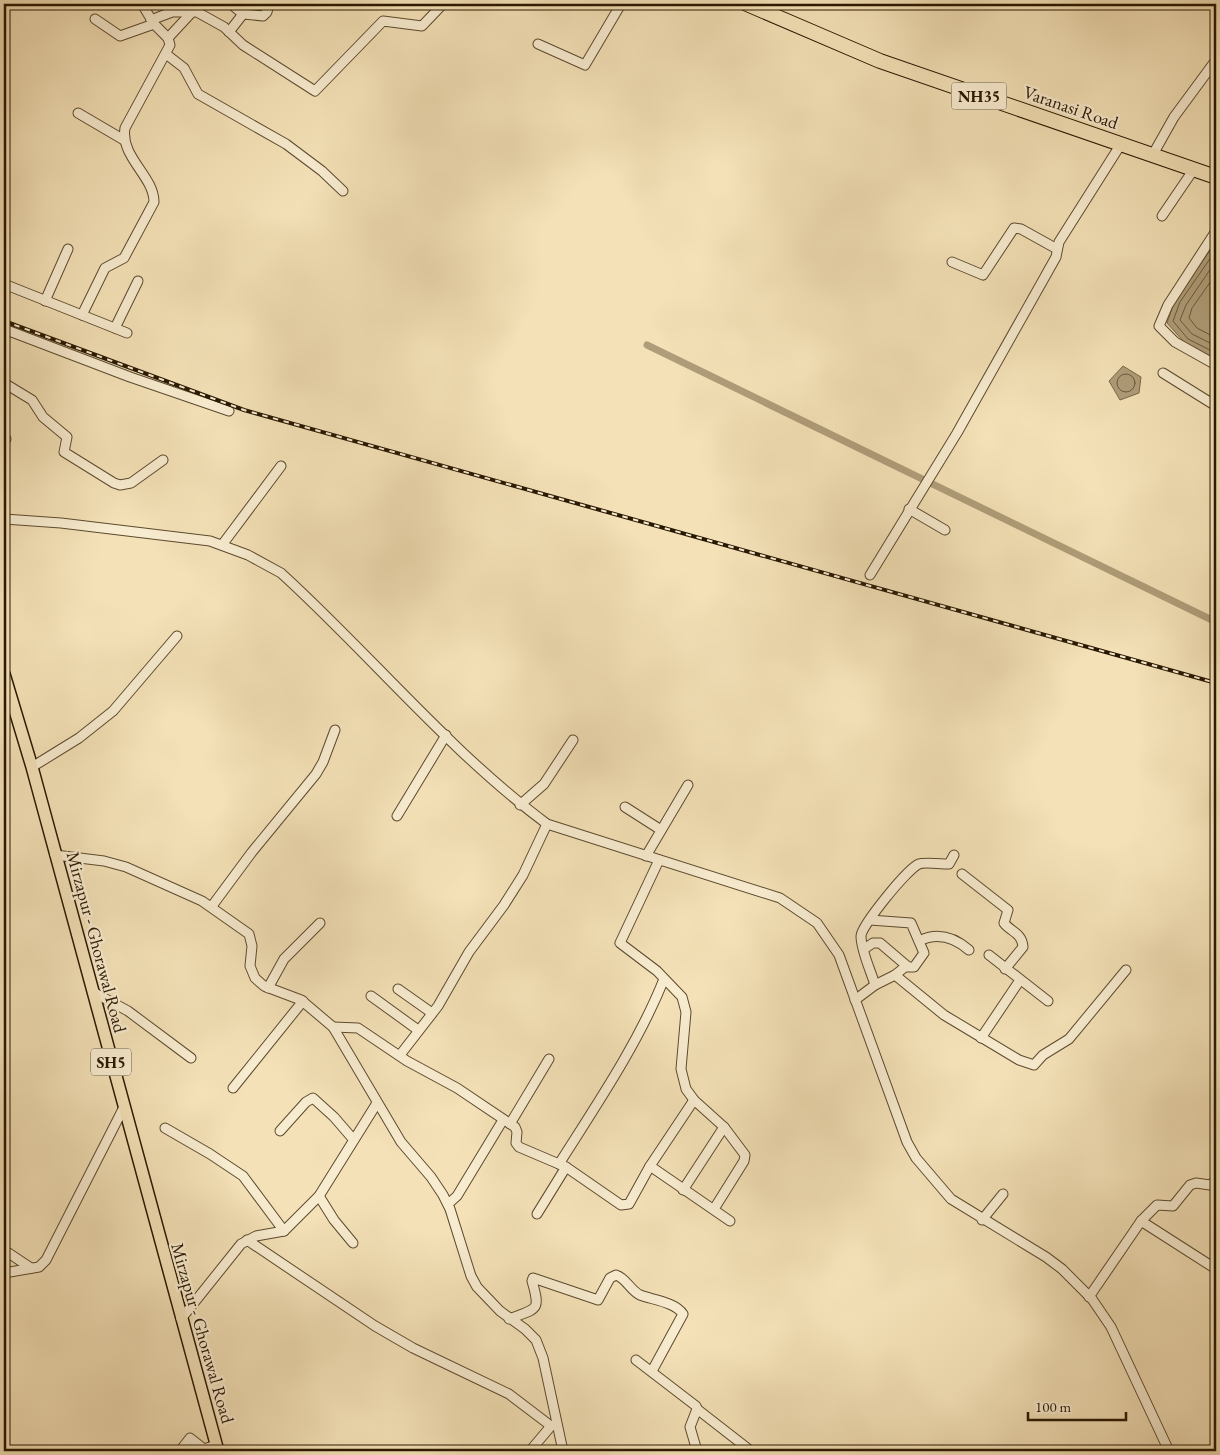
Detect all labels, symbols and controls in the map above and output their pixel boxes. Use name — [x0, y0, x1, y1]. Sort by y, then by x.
street label: Varanasi Road — [1021, 80, 1122, 134]
road number: NH35 — [952, 82, 1006, 110]
street label: Mirzapur - Ghorawal Road — [62, 849, 132, 1036]
road number: SH5 — [91, 1048, 131, 1076]
street label: Mirzapur - Ghorawal Road — [166, 1240, 240, 1427]
scale bar — [1028, 1390, 1125, 1422]
text: 100 m — [1035, 1397, 1072, 1416]

